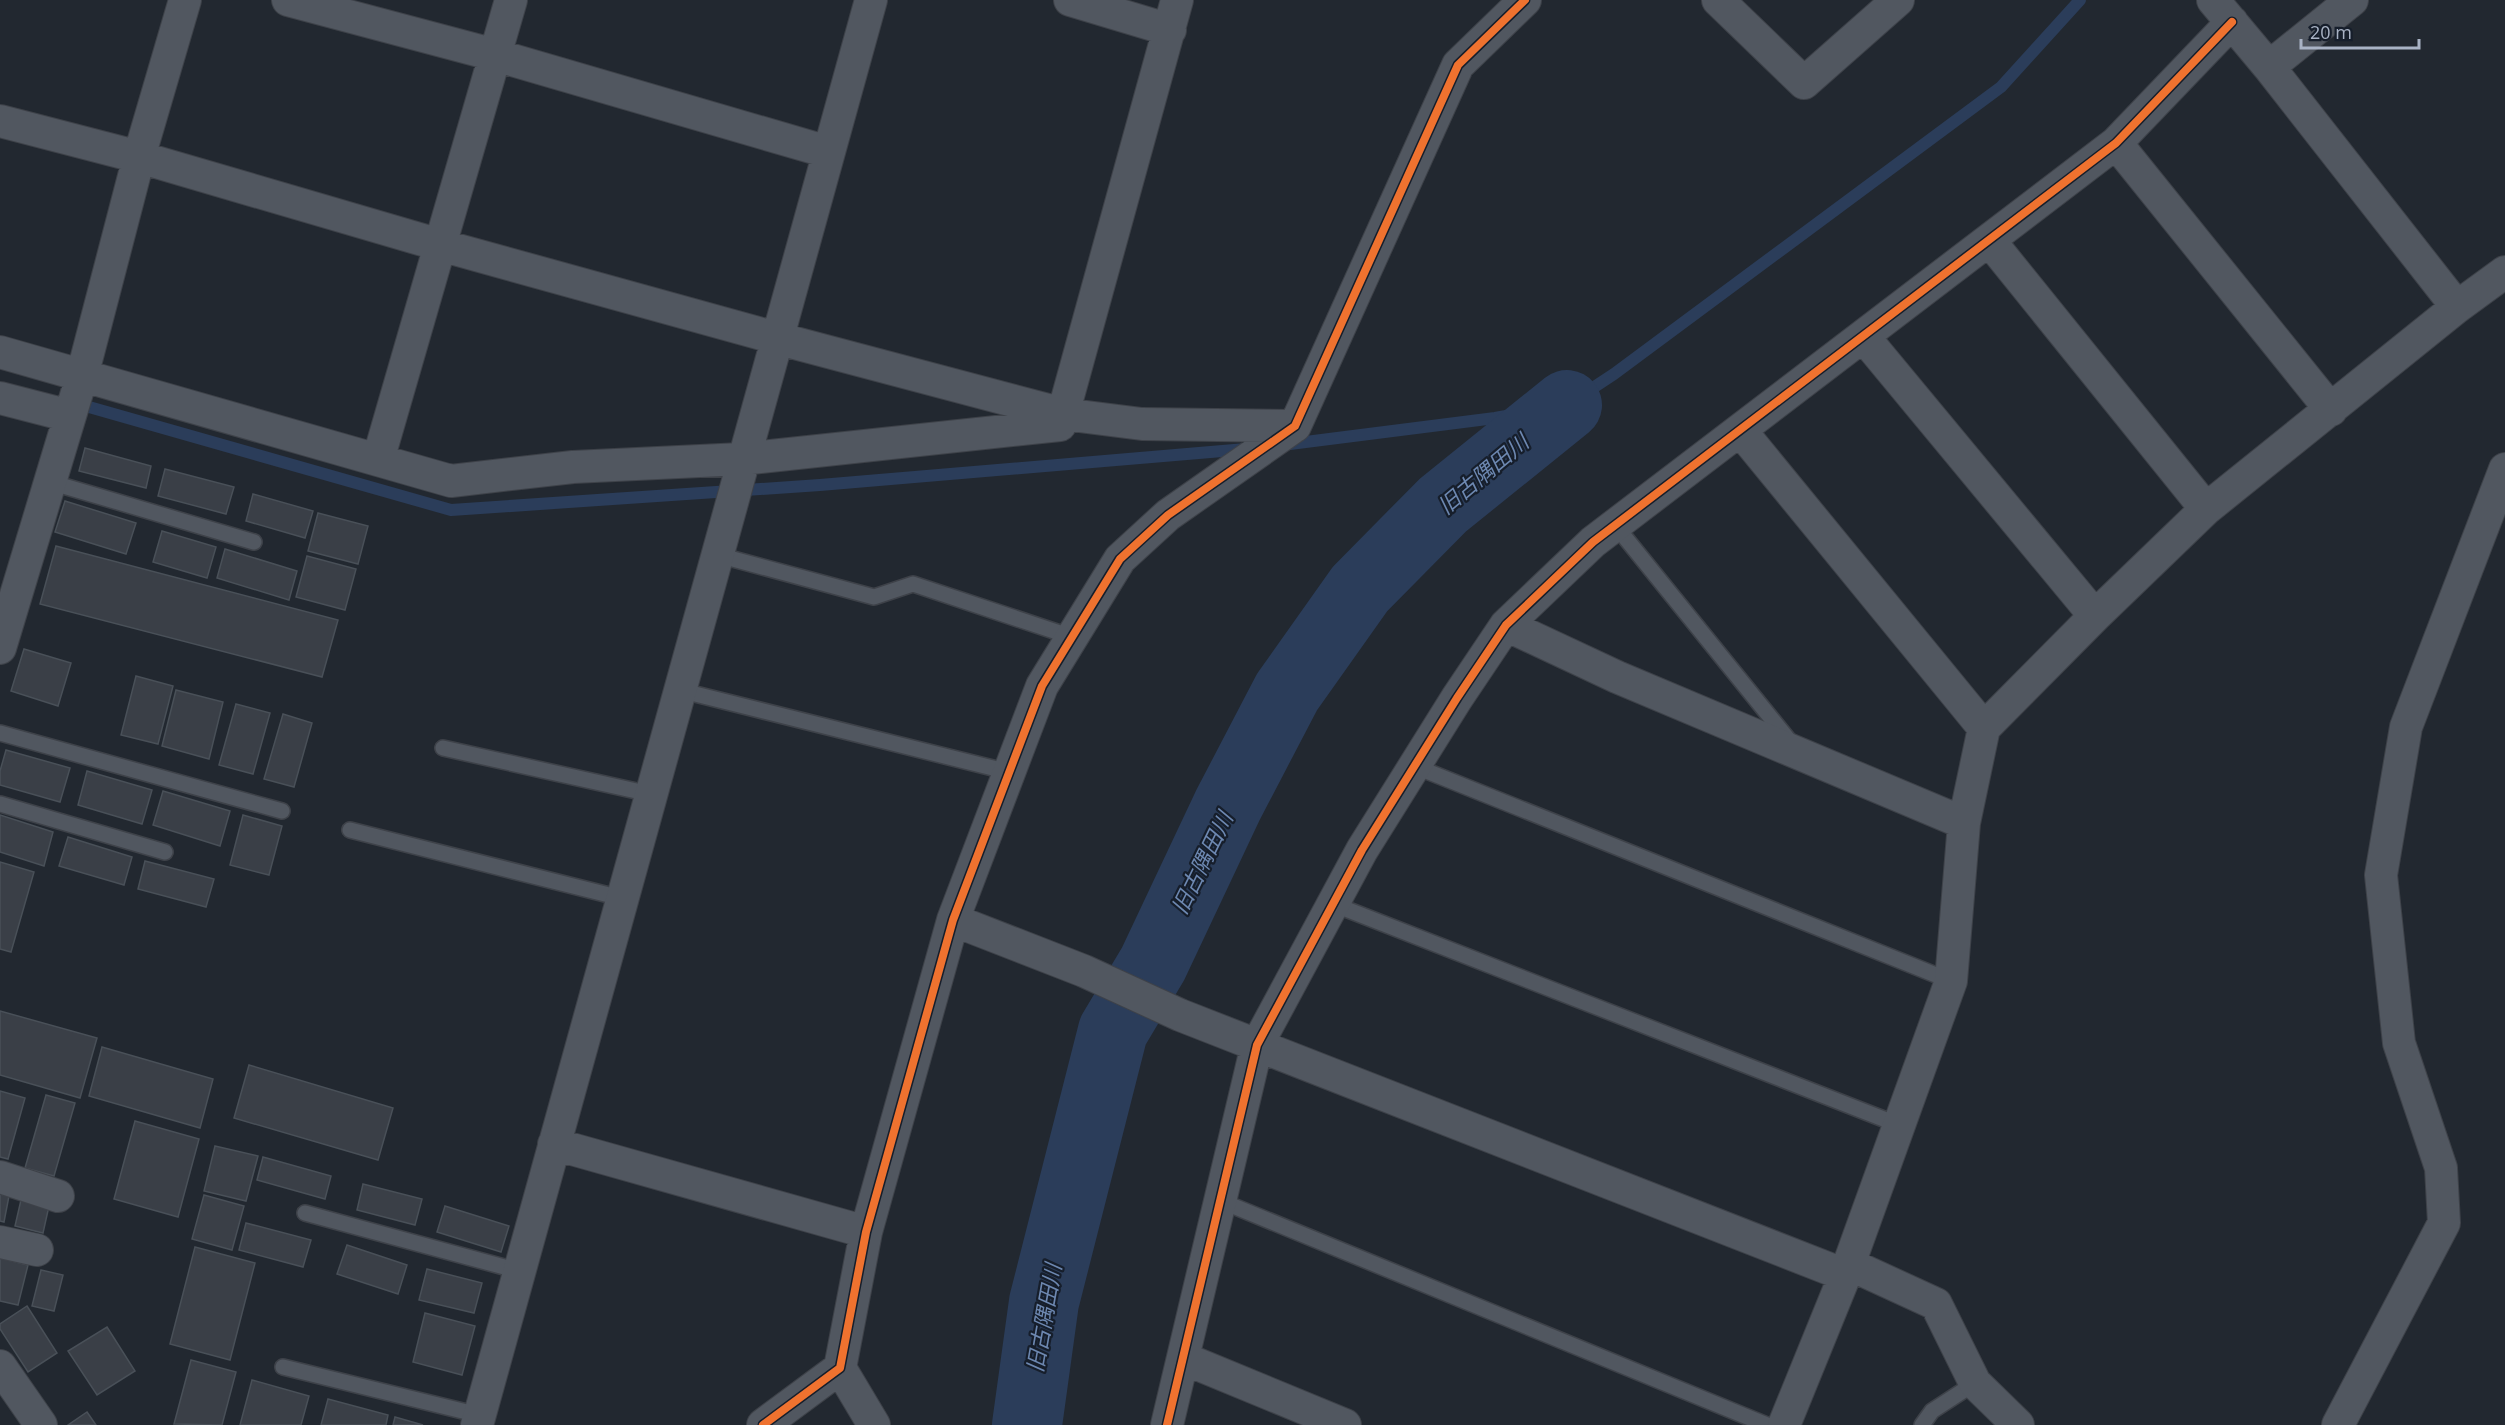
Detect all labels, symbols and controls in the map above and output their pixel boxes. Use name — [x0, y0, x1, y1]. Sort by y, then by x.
scale bar — [2301, 12, 2420, 50]
text: 20 m — [2310, 20, 2352, 44]
water label: 旧古隅田川 — [1431, 425, 1536, 520]
water label: 旧古隅田川 — [1164, 805, 1240, 919]
water label: 旧古隅田川 — [1019, 1259, 1068, 1375]

